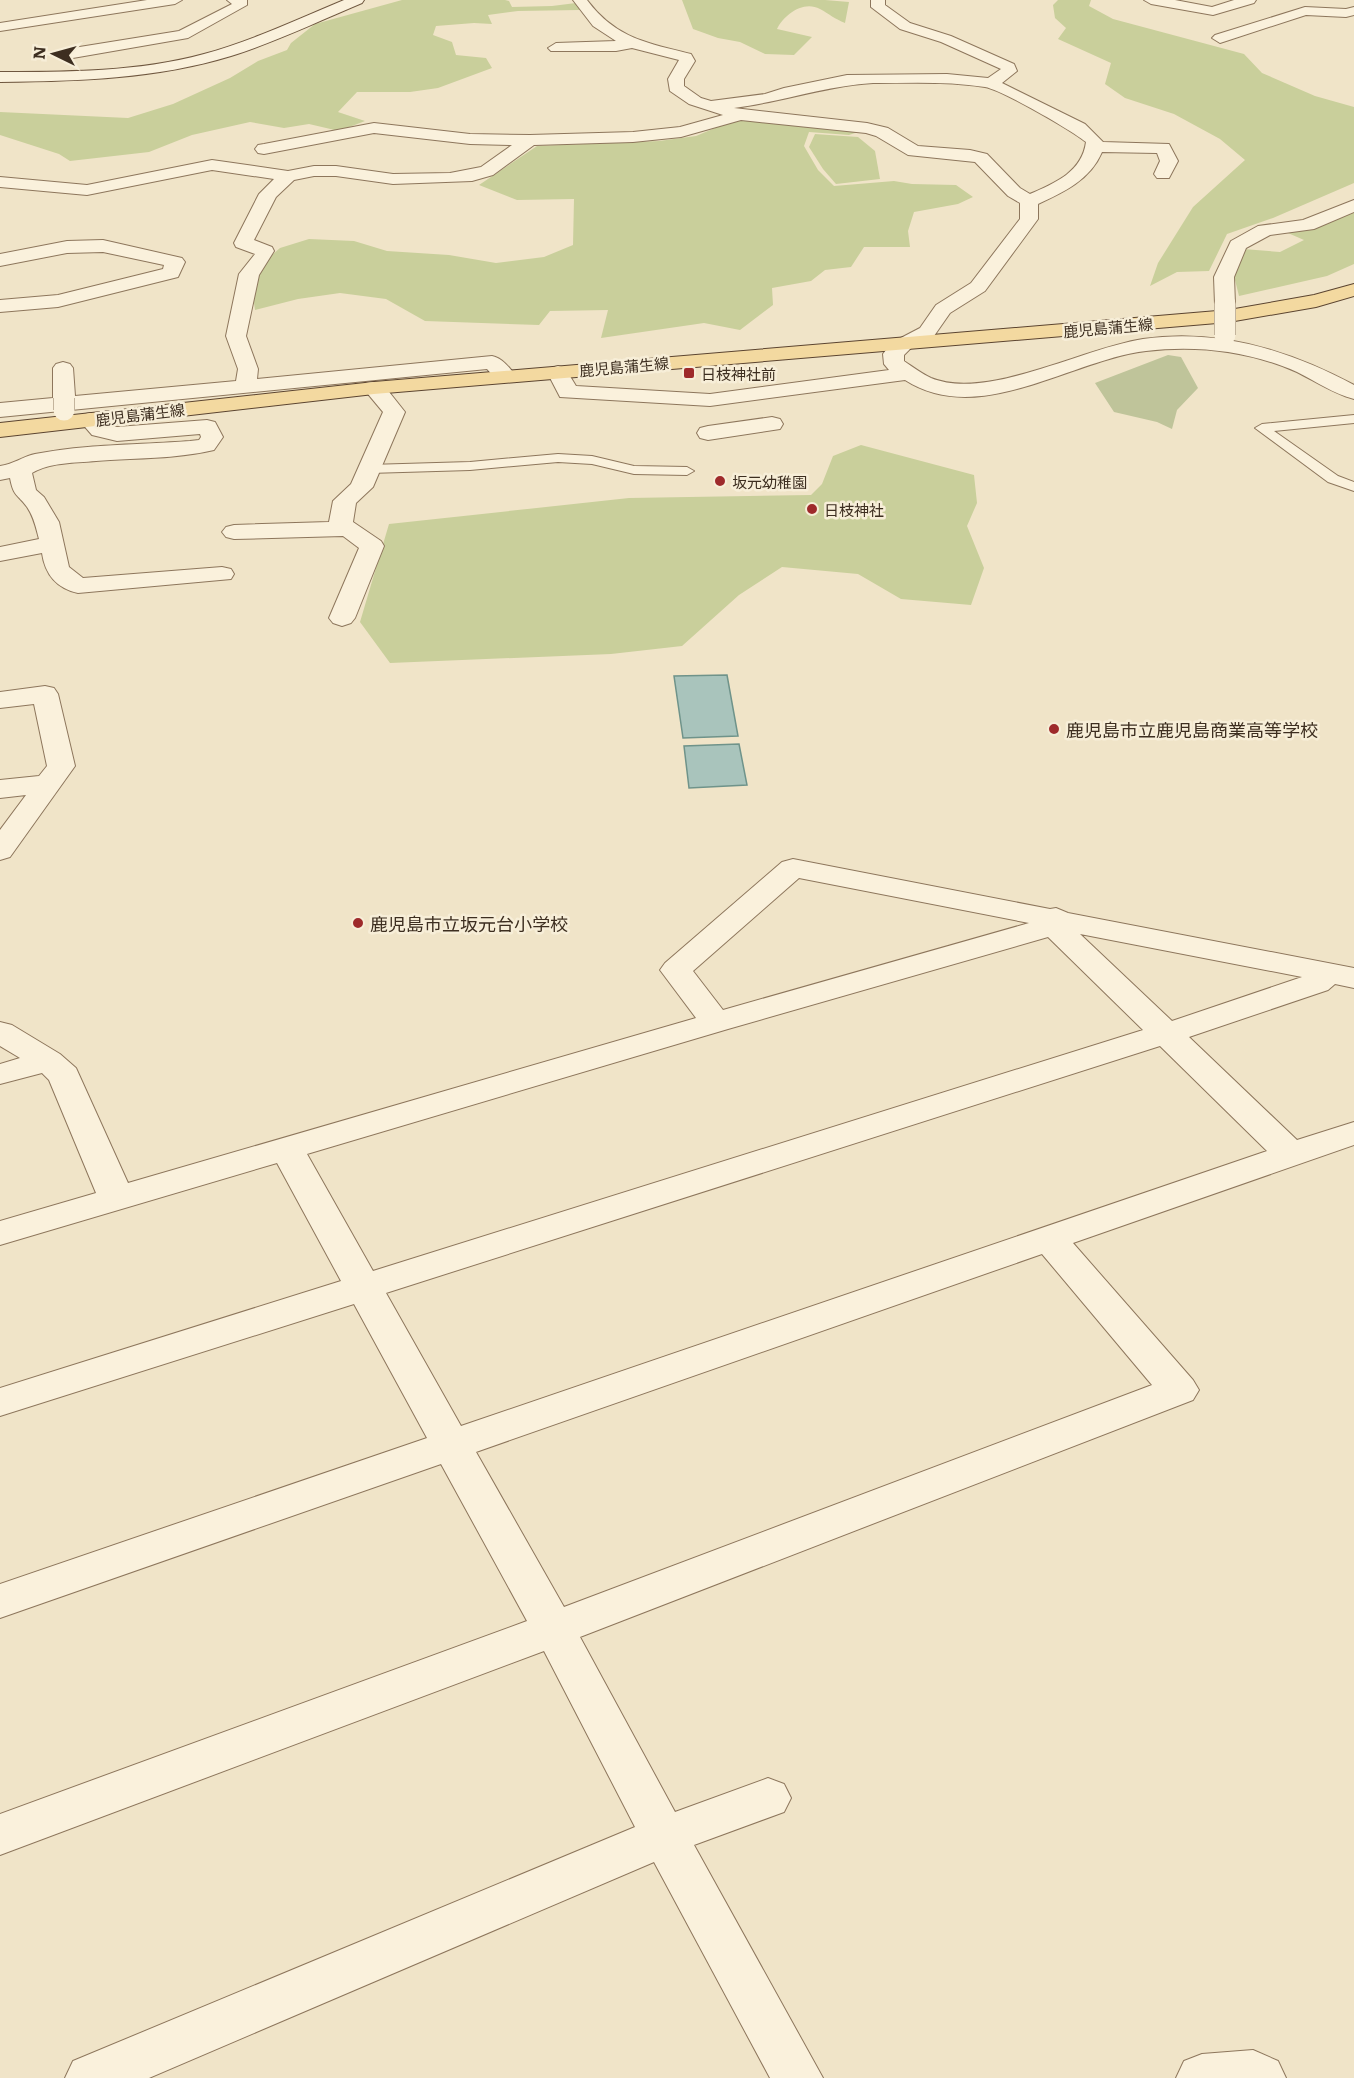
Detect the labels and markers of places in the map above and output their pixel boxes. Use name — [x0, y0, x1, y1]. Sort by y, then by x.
place label: 日枝神社前 — [701, 362, 776, 385]
marker: 日枝神社前 — [682, 366, 696, 380]
place label: 坂元幼稚園 — [732, 470, 807, 493]
marker: 坂元幼稚園 — [713, 474, 727, 488]
place label: 日枝神社 — [824, 498, 884, 521]
marker: 日枝神社 — [805, 502, 819, 516]
place label: 鹿児島市立鹿児島商業高等学校 — [1066, 716, 1318, 743]
marker: 鹿児島市立鹿児島商業高等学校 — [1047, 722, 1061, 736]
place label: 鹿児島市立坂元台小学校 — [370, 910, 568, 937]
marker: 鹿児島市立坂元台小学校 — [351, 916, 365, 930]

